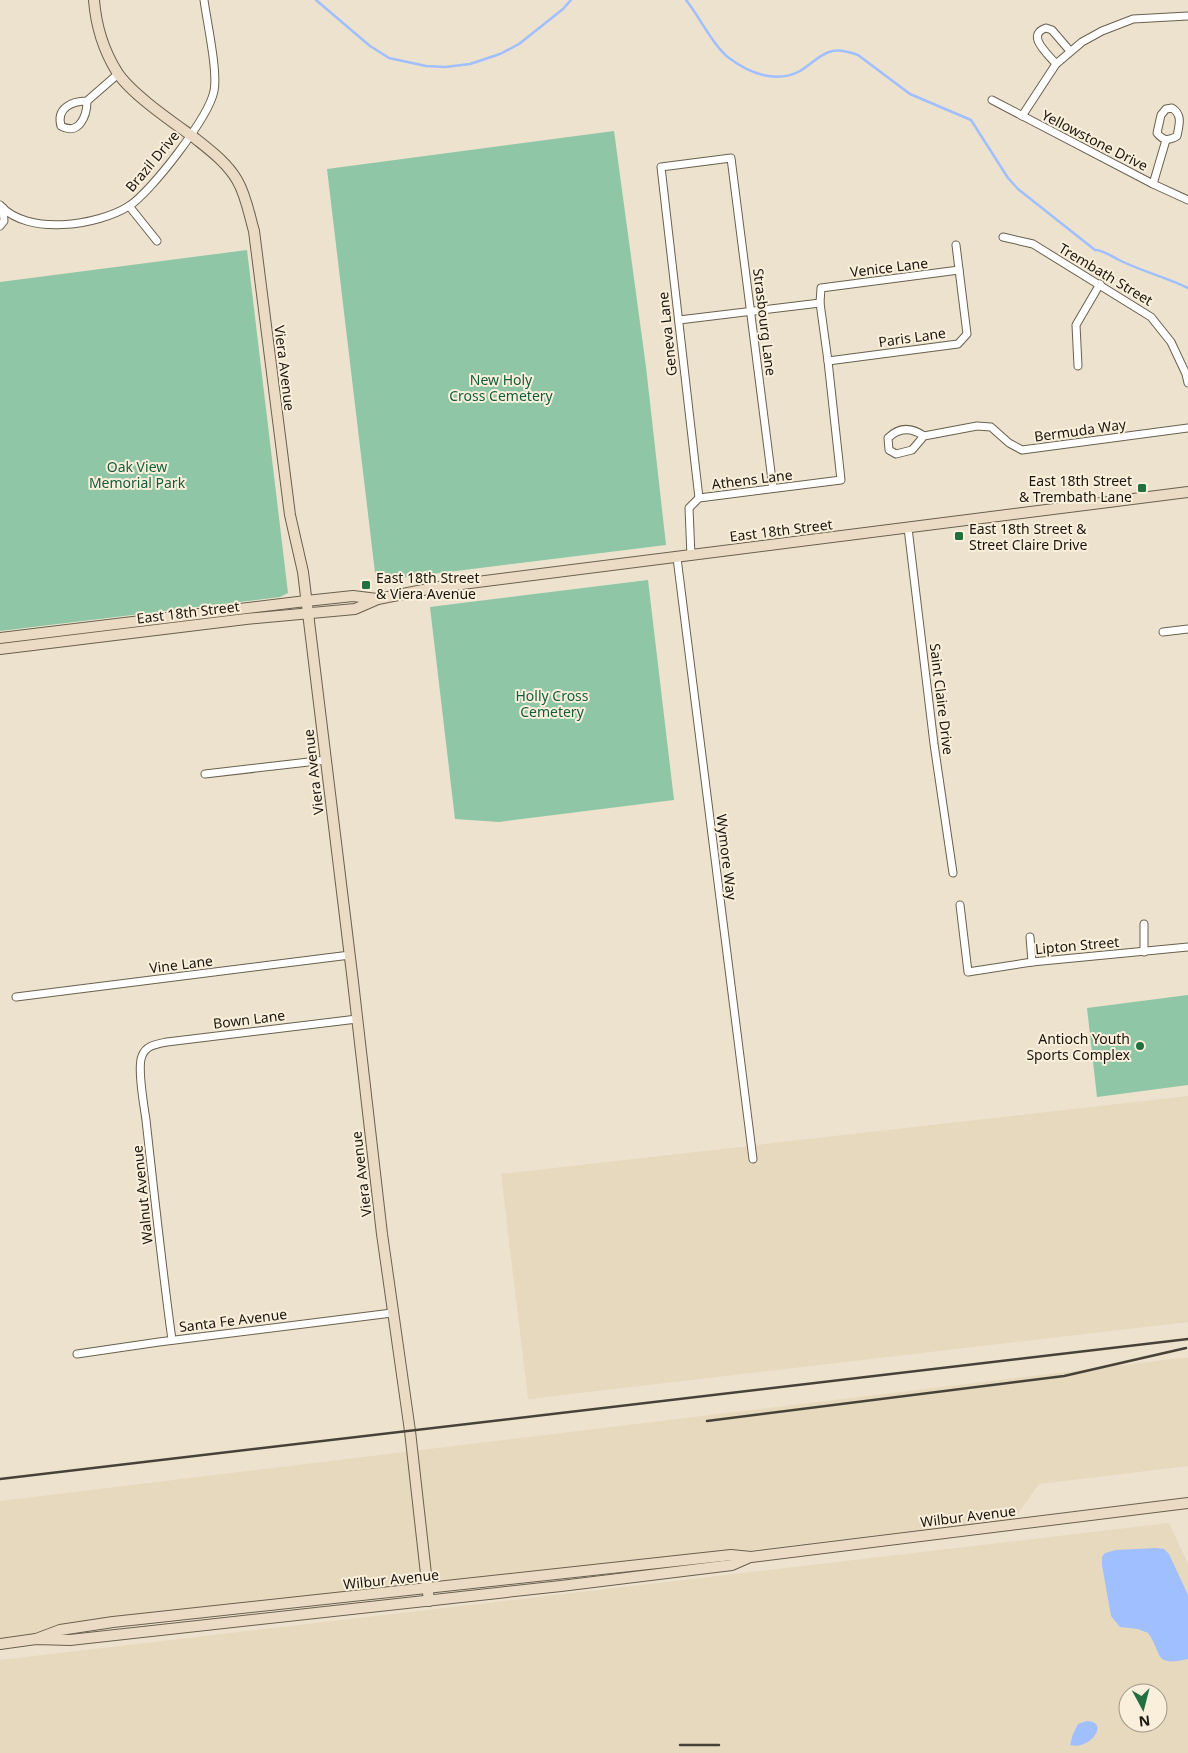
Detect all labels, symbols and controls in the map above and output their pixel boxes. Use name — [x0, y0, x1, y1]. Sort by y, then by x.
street label: Yellowstone Drive — [1039, 105, 1151, 175]
street label: Brazil Drive — [121, 126, 183, 196]
street label: Trembath Street — [1055, 238, 1157, 310]
street label: Venice Lane — [849, 253, 929, 281]
street label: Strasbourg Lane — [749, 267, 781, 377]
street label: Geneva Lane — [653, 291, 681, 377]
street label: Paris Lane — [877, 323, 947, 351]
street label: Viera Avenue — [270, 324, 300, 412]
park label: New Holy Cross Cemetery — [449, 370, 554, 405]
street label: Bermuda Way — [1033, 414, 1128, 446]
park label: Oak View Memorial Park — [89, 457, 186, 492]
street label: Athens Lane — [710, 465, 794, 493]
place label: East 18th Street & Trembath Lane — [1019, 471, 1132, 506]
marker: East 18th Street & Trembath Lane — [1136, 482, 1148, 494]
street label: East 18th Street — [728, 514, 834, 546]
place label: East 18th Street & Street Claire Drive — [969, 519, 1087, 554]
marker: East 18th Street & Street Claire Drive — [953, 530, 965, 542]
place label: East 18th Street & Viera Avenue — [376, 568, 480, 603]
marker: East 18th Street & Viera Avenue — [360, 579, 372, 591]
street label: East 18th Street — [135, 596, 241, 628]
street label: Saint Claire Drive — [926, 642, 958, 756]
park label: Holly Cross Cemetery — [515, 686, 589, 721]
street label: Viera Avenue — [298, 728, 328, 816]
street label: Wymore Way — [712, 813, 742, 902]
street label: Lipton Street — [1034, 932, 1120, 958]
street label: Vine Lane — [148, 951, 214, 977]
street label: Bown Lane — [212, 1005, 286, 1033]
place label: Antioch Youth Sports Complex — [1026, 1029, 1131, 1064]
marker: Antioch Youth Sports Complex — [1134, 1040, 1146, 1052]
street label: Viera Avenue — [346, 1130, 376, 1218]
street label: Walnut Avenue — [127, 1144, 157, 1245]
street label: Santa Fe Avenue — [178, 1304, 288, 1336]
street label: Wilbur Avenue — [919, 1501, 1017, 1531]
street label: Wilbur Avenue — [342, 1565, 440, 1593]
north arrow — [1118, 1683, 1168, 1733]
text: N — [1138, 1711, 1151, 1732]

